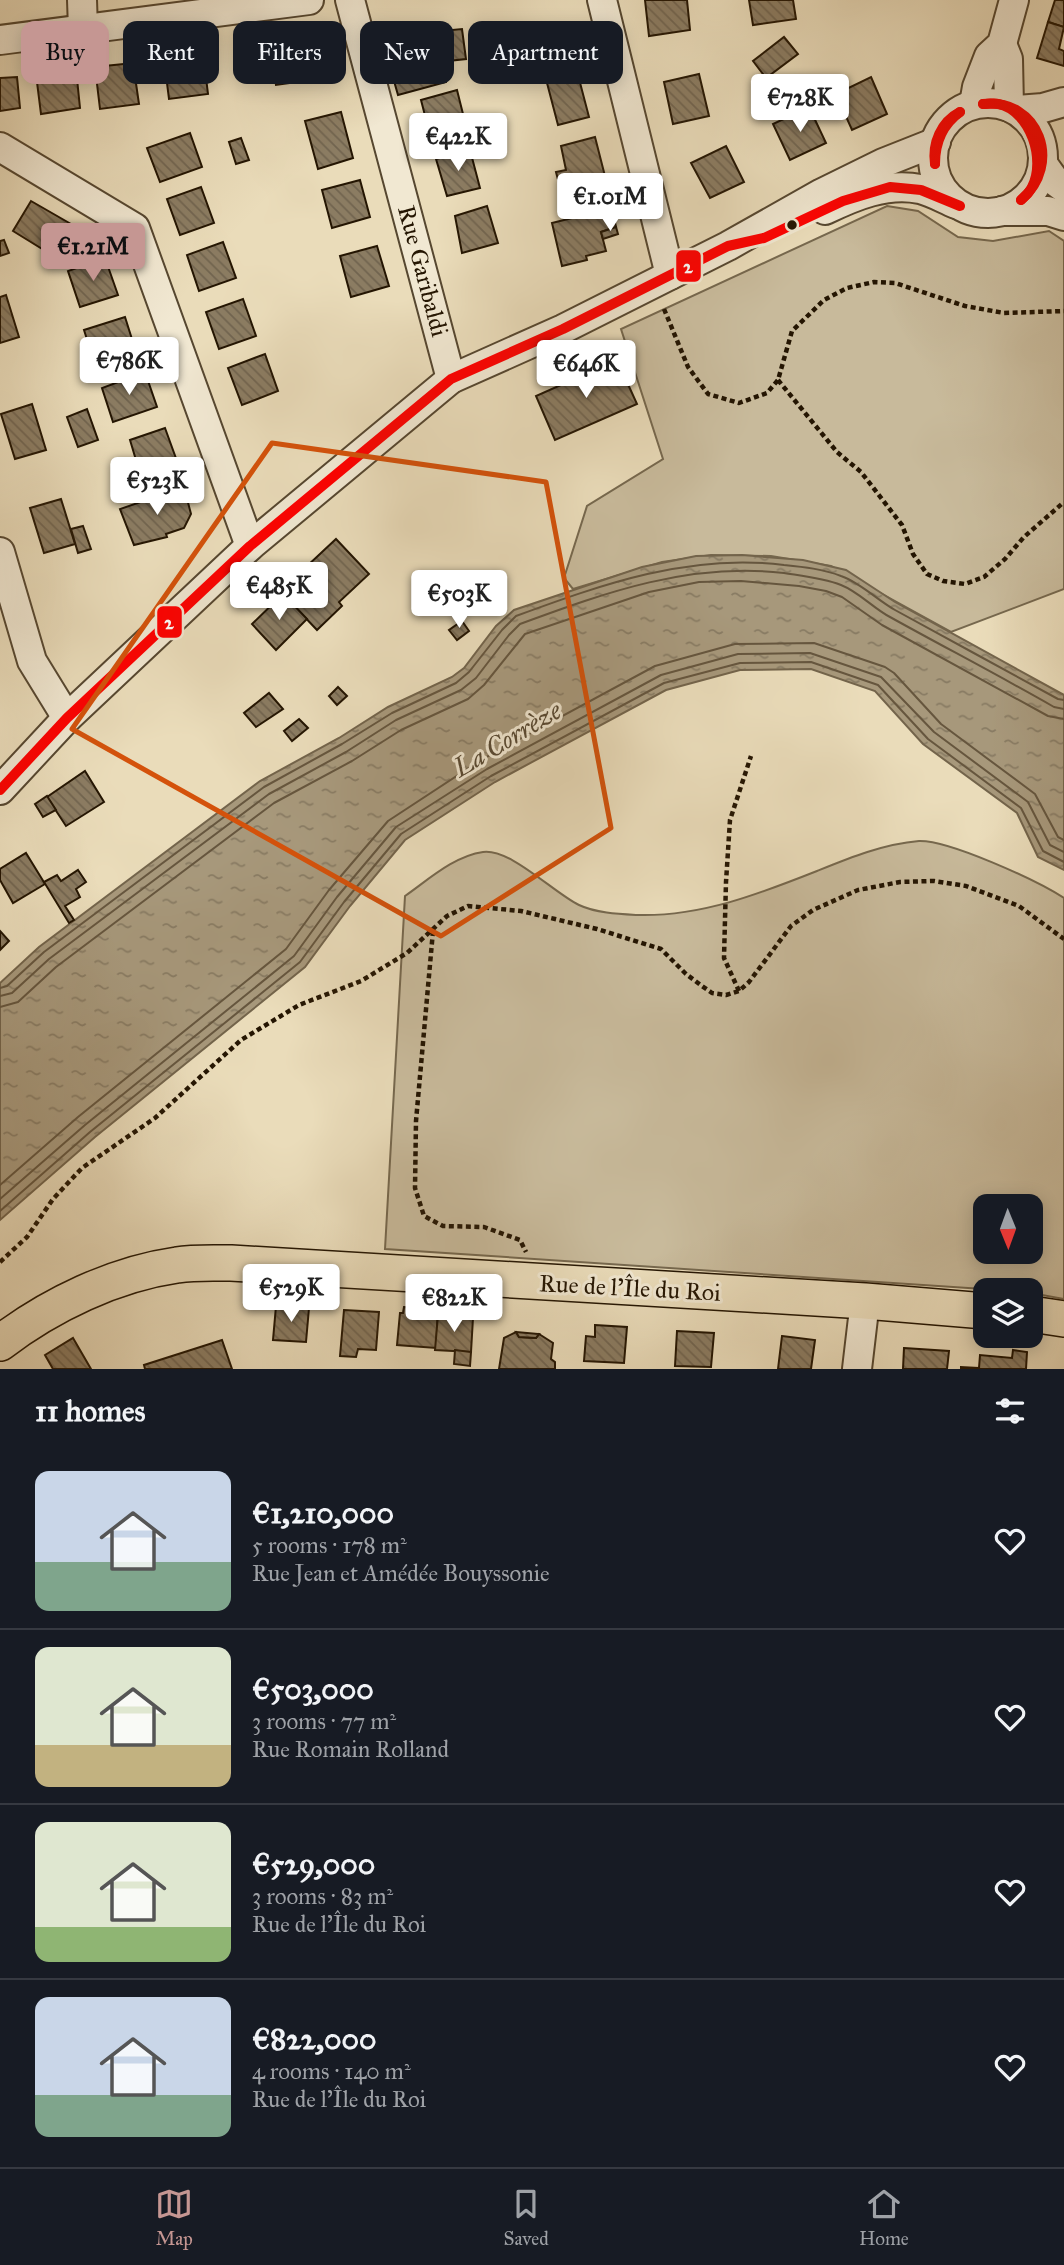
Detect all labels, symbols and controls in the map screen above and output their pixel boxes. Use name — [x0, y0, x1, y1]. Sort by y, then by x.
chip: Buy — [21, 21, 109, 84]
chip: Rent — [123, 21, 219, 84]
chip: Filters — [233, 21, 346, 84]
chip: New — [360, 21, 454, 84]
chip: Apartment — [468, 21, 623, 84]
pin: €728K — [751, 74, 849, 134]
text: €728K — [767, 83, 833, 111]
pin: €422K — [409, 114, 507, 173]
text: €422K — [425, 122, 491, 150]
pin: €1.01M — [553, 174, 667, 233]
text: €1.01M — [573, 182, 647, 210]
street label: Rue Garibaldi — [391, 202, 455, 340]
unlabelled marker — [785, 218, 799, 232]
pin: €1.21M — [36, 224, 150, 283]
text: €1.21M — [57, 232, 129, 260]
line badge: 2 — [675, 249, 702, 283]
text: 2 — [683, 255, 693, 278]
pin: €786K — [80, 338, 178, 397]
pin: €646K — [537, 340, 635, 400]
text: €786K — [96, 346, 162, 374]
text: €646K — [553, 349, 619, 377]
pin: €523K — [108, 458, 206, 517]
text: €523K — [126, 466, 188, 494]
pin: €485K — [230, 562, 328, 622]
pin: €503K — [410, 570, 508, 630]
text: €485K — [246, 571, 312, 599]
text: €503K — [427, 579, 491, 607]
line badge: 2 — [156, 605, 183, 639]
text: 2 — [164, 611, 174, 634]
water label: La Corrèze — [446, 694, 568, 784]
north arrow — [973, 1194, 1043, 1264]
map controls — [973, 1194, 1043, 1348]
pin: €529K — [242, 1264, 340, 1324]
street label: Rue de l'Île du Roi — [538, 1268, 722, 1308]
text: €529K — [259, 1273, 323, 1301]
pin: €822K — [405, 1274, 503, 1334]
button: layers — [973, 1278, 1043, 1348]
text: €822K — [421, 1283, 487, 1311]
icon: filters — [991, 1392, 1029, 1430]
text: 11 homes — [35, 1393, 146, 1429]
text: €1,210,000 — [252, 1495, 394, 1531]
icon: home — [91, 1499, 175, 1583]
icon: heart — [991, 1522, 1029, 1560]
text: 5 rooms · 178 m² — [252, 1531, 407, 1559]
text: Rue Jean et Amédée Bouyssonie — [252, 1559, 550, 1587]
text: €503,000 — [252, 1671, 374, 1707]
icon: home — [91, 1675, 175, 1759]
icon: heart — [991, 1698, 1029, 1736]
text: 3 rooms · 77 m² — [252, 1707, 396, 1735]
text: Rue Romain Rolland — [252, 1735, 449, 1763]
text: €529,000 — [252, 1846, 375, 1882]
icon: home — [91, 1850, 175, 1934]
icon: heart — [991, 1873, 1029, 1911]
text: 3 rooms · 83 m² — [252, 1882, 393, 1910]
text: Rue de l'Île du Roi — [252, 1910, 426, 1938]
text: €822,000 — [252, 2021, 376, 2057]
icon: home — [91, 2025, 175, 2109]
icon: heart — [991, 2048, 1029, 2086]
text: 4 rooms · 140 m² — [252, 2057, 411, 2085]
text: Rue de l'Île du Roi — [252, 2085, 426, 2113]
tab: Map — [155, 2185, 193, 2250]
tab: Saved — [504, 2185, 549, 2250]
tab: Home — [859, 2185, 909, 2250]

